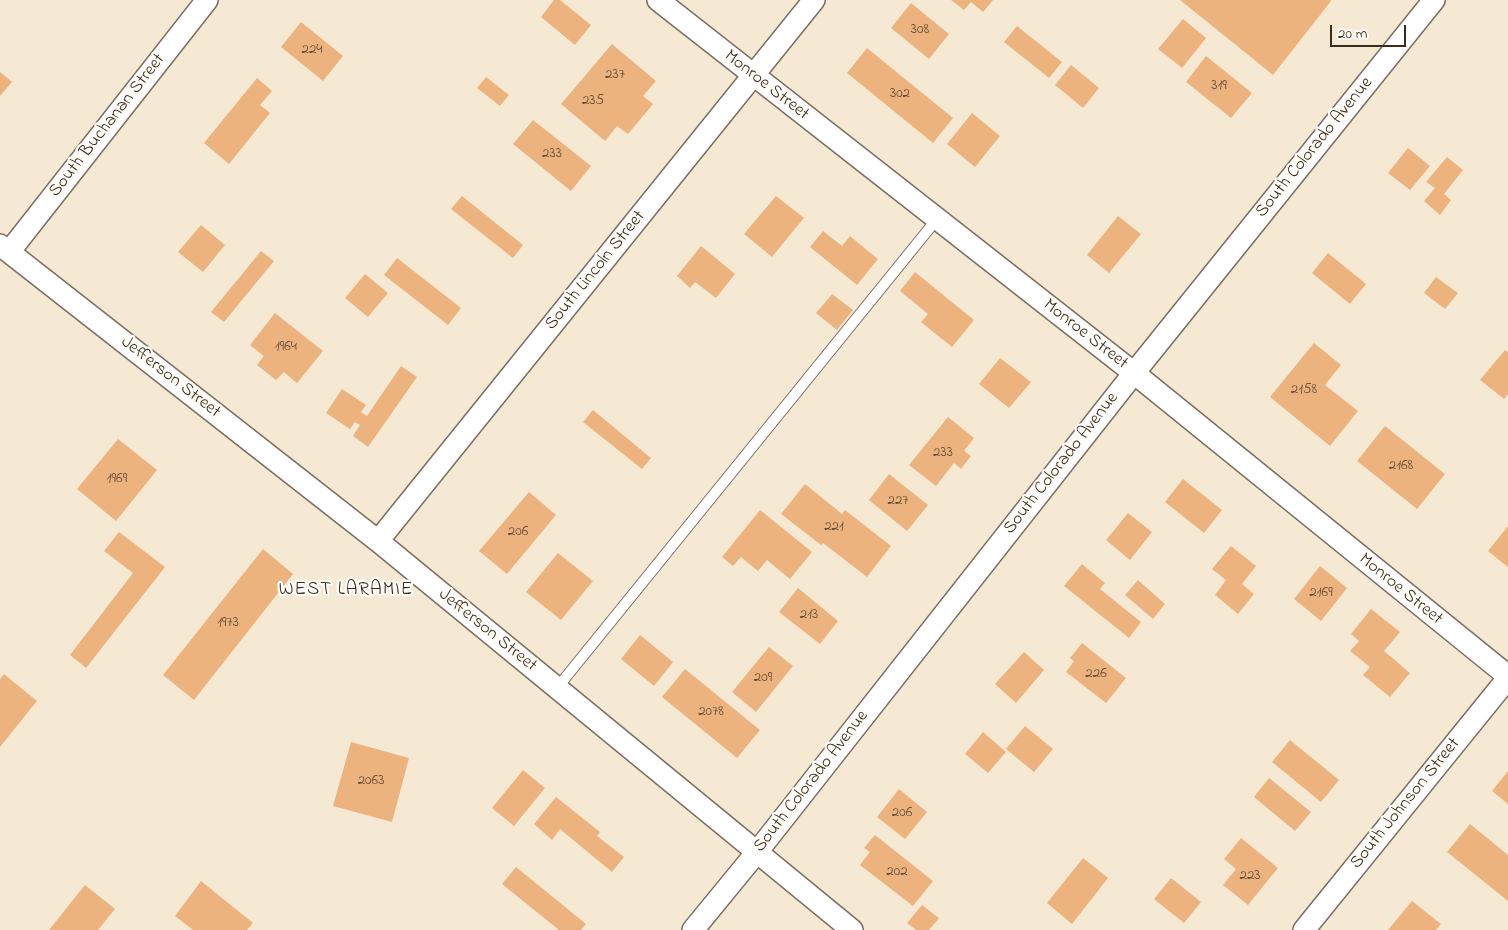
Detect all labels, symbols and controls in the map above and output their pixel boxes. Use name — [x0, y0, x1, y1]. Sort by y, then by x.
scale bar — [1333, 15, 1409, 47]
house number: 308 — [911, 22, 929, 40]
text: 20 m — [1338, 23, 1367, 45]
house number: 224 — [301, 42, 323, 60]
street label: Monroe Street — [719, 46, 813, 126]
street label: South Buchanan Street — [45, 50, 171, 202]
house number: 237 — [605, 67, 625, 85]
street label: South Colorado Avenue — [1252, 73, 1378, 223]
house number: 319 — [1211, 78, 1227, 96]
house number: 302 — [890, 86, 910, 104]
house number: 235 — [582, 93, 604, 111]
house number: 233 — [542, 146, 562, 164]
street label: South Lincoln Street — [541, 207, 651, 335]
street label: Monroe Street — [1038, 295, 1132, 375]
street label: Jefferson Street — [116, 332, 224, 424]
house number: 1964 — [275, 339, 297, 357]
house number: 2158 — [1291, 382, 1317, 400]
street label: South Colorado Avenue — [1000, 389, 1124, 539]
house number: 233 — [933, 445, 953, 463]
house number: 2168 — [1389, 458, 1413, 476]
house number: 1969 — [107, 471, 127, 489]
house number: 227 — [887, 493, 909, 511]
house number: 221 — [824, 519, 844, 537]
house number: 206 — [508, 524, 528, 542]
street label: Monroe Street — [1354, 550, 1446, 630]
district label: WEST LARAMIE — [277, 580, 415, 602]
street label: Jefferson Street — [433, 585, 541, 677]
house number: 2169 — [1309, 585, 1333, 603]
house number: 213 — [800, 607, 818, 625]
house number: 1973 — [217, 615, 239, 633]
house number: 226 — [1085, 666, 1107, 684]
house number: 209 — [754, 670, 772, 688]
house number: 2078 — [698, 704, 724, 722]
street label: South Colorado Avenue — [750, 707, 874, 857]
street label: South Johnson Street — [1346, 734, 1466, 874]
house number: 2063 — [358, 773, 384, 791]
house number: 206 — [892, 805, 912, 823]
house number: 202 — [886, 864, 908, 882]
house number: 223 — [1239, 868, 1261, 886]

